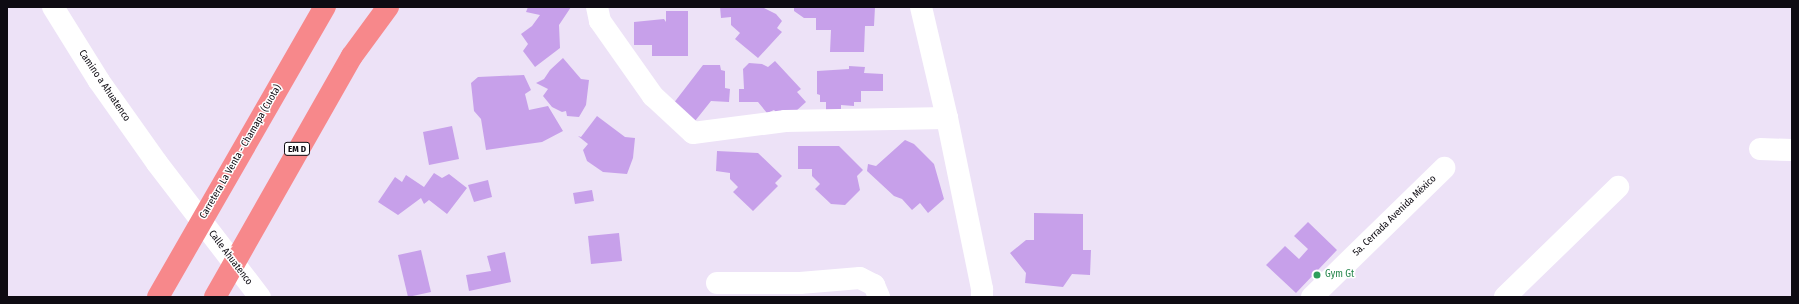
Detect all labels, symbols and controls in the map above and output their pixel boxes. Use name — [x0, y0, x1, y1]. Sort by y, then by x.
street label: Camino a Ahuatenco — [76, 48, 132, 124]
street label: Carretera La Venta - Chamapa (Cuota) — [198, 83, 284, 221]
road number: EM D — [284, 142, 310, 156]
street label: 5a. Cerrada Avenida México — [1351, 173, 1439, 259]
street label: Calle Ahuatenco — [205, 228, 255, 288]
place label: Gym Gt — [1325, 269, 1354, 281]
marker: Gym Gt — [1312, 270, 1322, 280]

